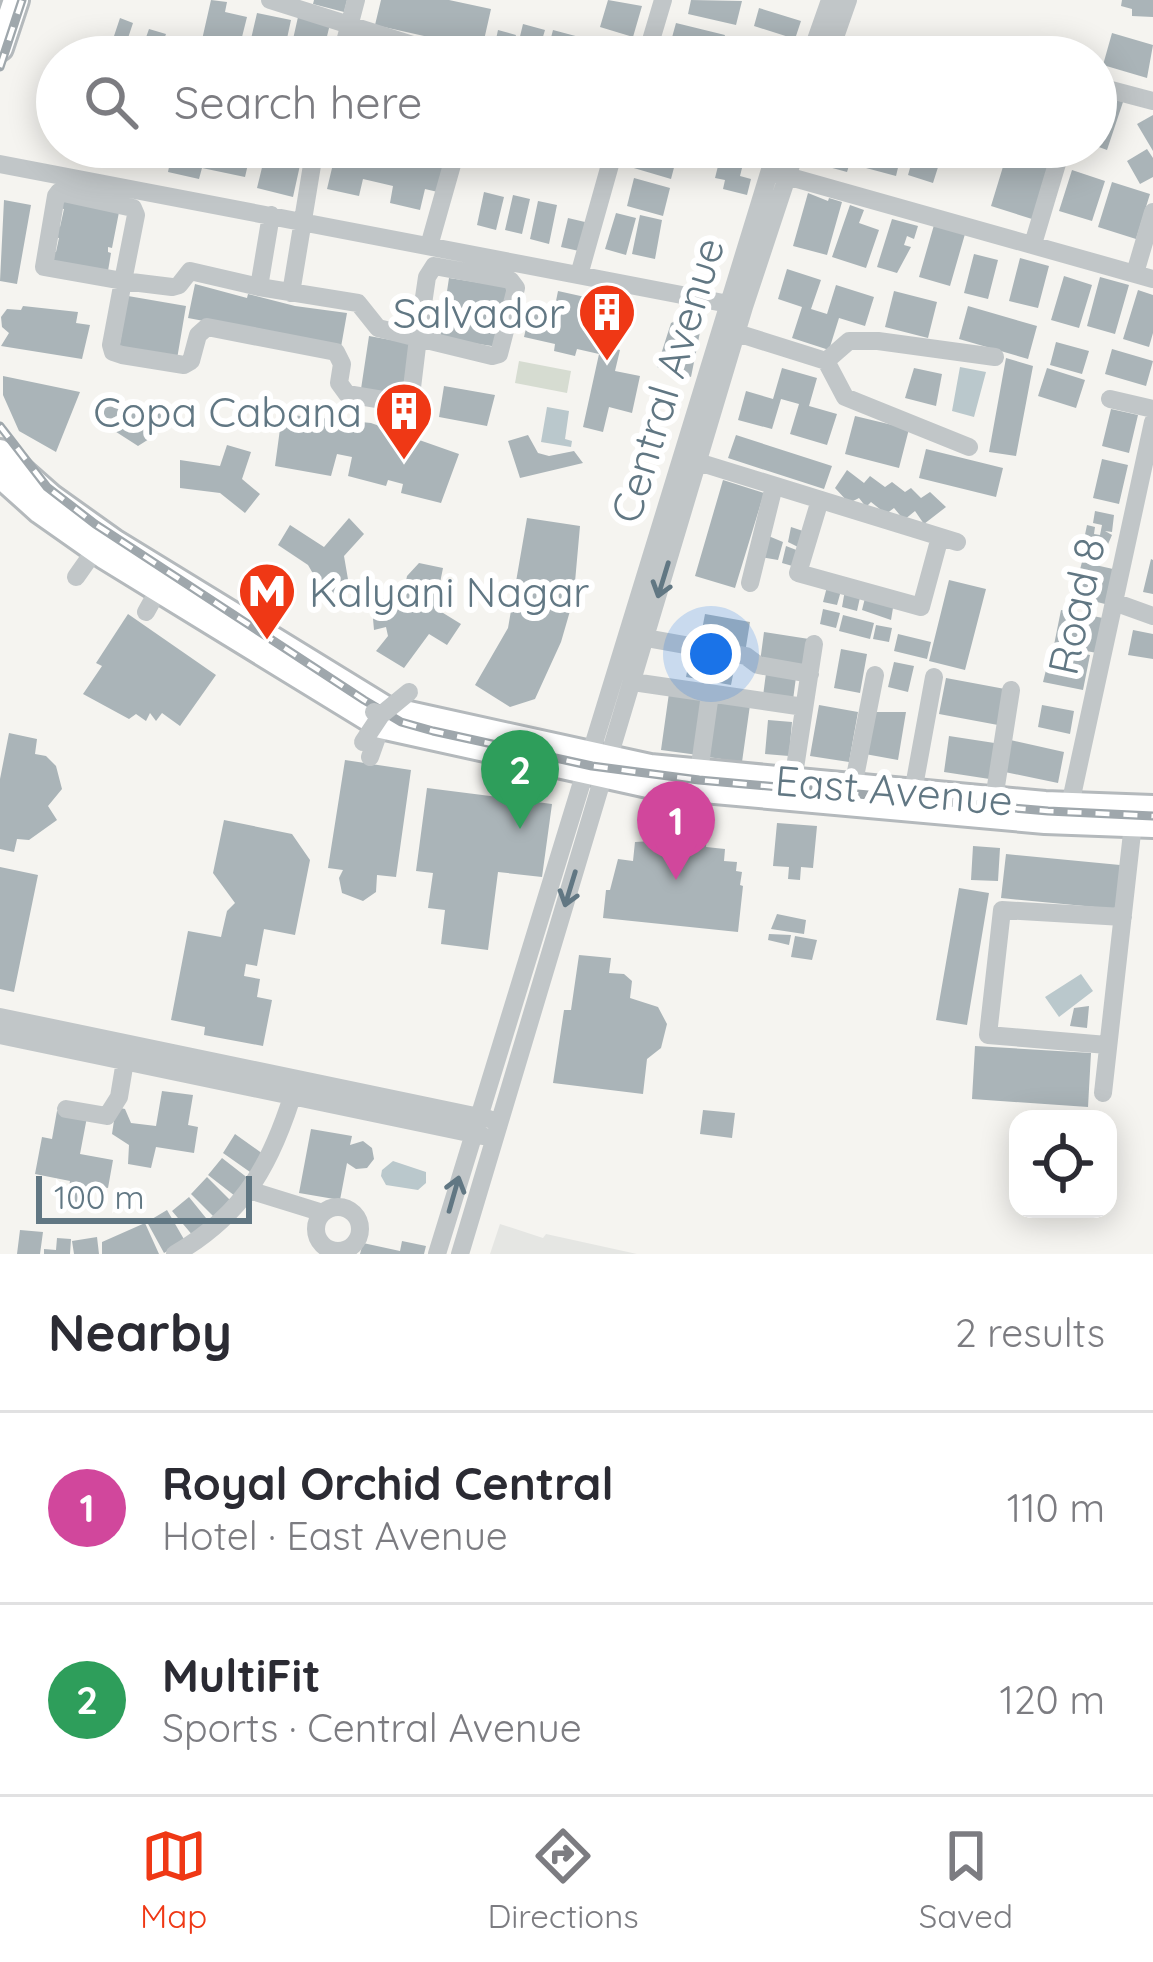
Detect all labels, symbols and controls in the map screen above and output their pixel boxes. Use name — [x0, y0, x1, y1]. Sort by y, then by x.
search box — [36, 36, 1117, 168]
icon: search — [78, 69, 144, 135]
text: Search here — [174, 74, 422, 130]
street label: Central Avenue — [598, 231, 736, 529]
building icon: Salvador — [576, 281, 638, 363]
place label: Salvador — [393, 286, 565, 339]
building icon: Copa Cabana — [373, 380, 435, 462]
place label: Copa Cabana — [93, 385, 362, 438]
street label: Road 8 — [1036, 533, 1116, 679]
metro station icon: Kalyani Nagar — [236, 560, 298, 642]
one-way arrow — [651, 560, 673, 598]
place label: Kalyani Nagar — [309, 565, 590, 618]
your location — [681, 624, 741, 684]
pin: 2 — [481, 730, 559, 829]
street label: East Avenue — [773, 753, 1015, 827]
pin: 1 — [637, 781, 715, 880]
one-way arrow — [558, 869, 580, 907]
map controls — [1009, 1110, 1117, 1218]
button: locate — [1009, 1110, 1117, 1218]
scale bar — [36, 1170, 252, 1223]
one-way arrow — [444, 1175, 466, 1213]
text: 100 m — [54, 1176, 145, 1217]
text: Nearby — [48, 1300, 232, 1364]
text: 2 results — [955, 1308, 1105, 1357]
text: Royal Orchid Central — [162, 1455, 614, 1511]
text: 1 — [79, 1483, 95, 1532]
text: 110 m — [1007, 1483, 1105, 1532]
text: Hotel · East Avenue — [162, 1511, 508, 1560]
text: MultiFit — [162, 1647, 321, 1703]
text: 2 — [76, 1675, 98, 1724]
text: 120 m — [1000, 1675, 1105, 1724]
text: Sports · Central Avenue — [162, 1703, 582, 1752]
tab: Map — [140, 1823, 207, 1936]
tab: Directions — [487, 1823, 639, 1936]
tab: Saved — [919, 1823, 1013, 1936]

